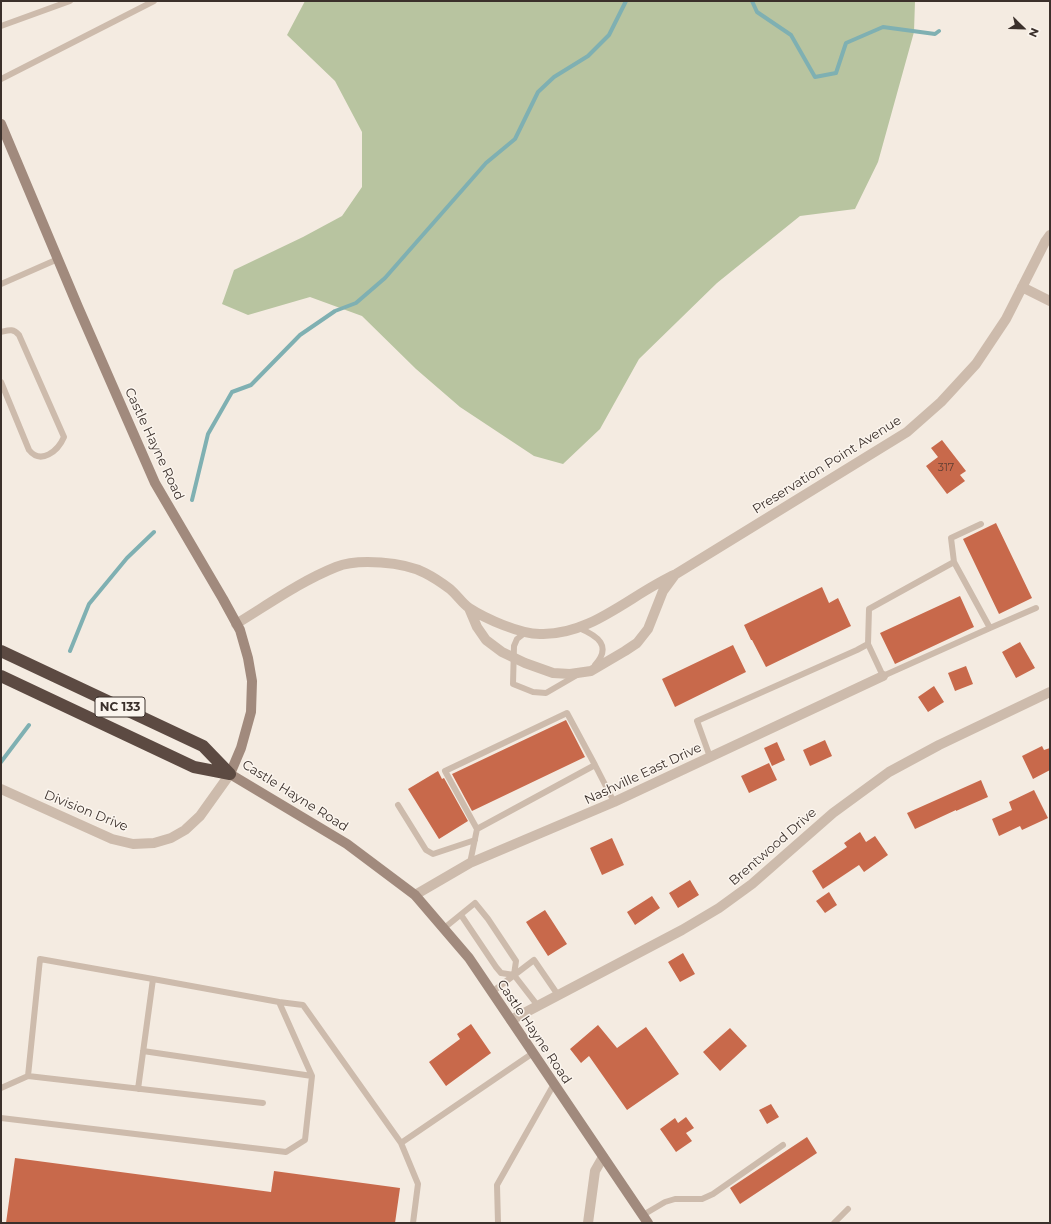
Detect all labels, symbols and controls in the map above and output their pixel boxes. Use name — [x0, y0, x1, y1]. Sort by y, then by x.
north arrow — [1003, 8, 1043, 48]
text: N — [1026, 26, 1042, 40]
street label: Castle Hayne Road — [121, 385, 187, 503]
street label: Preservation Point Avenue — [750, 413, 904, 517]
house number: 317 — [938, 461, 954, 475]
road number: NC 133 — [95, 697, 145, 717]
street label: Nashville East Drive — [582, 740, 704, 808]
street label: Castle Hayne Road — [239, 757, 351, 835]
street label: Division Drive — [42, 787, 130, 835]
street label: Brentwood Drive — [726, 805, 820, 889]
street label: Castle Hayne Road — [493, 977, 575, 1087]

